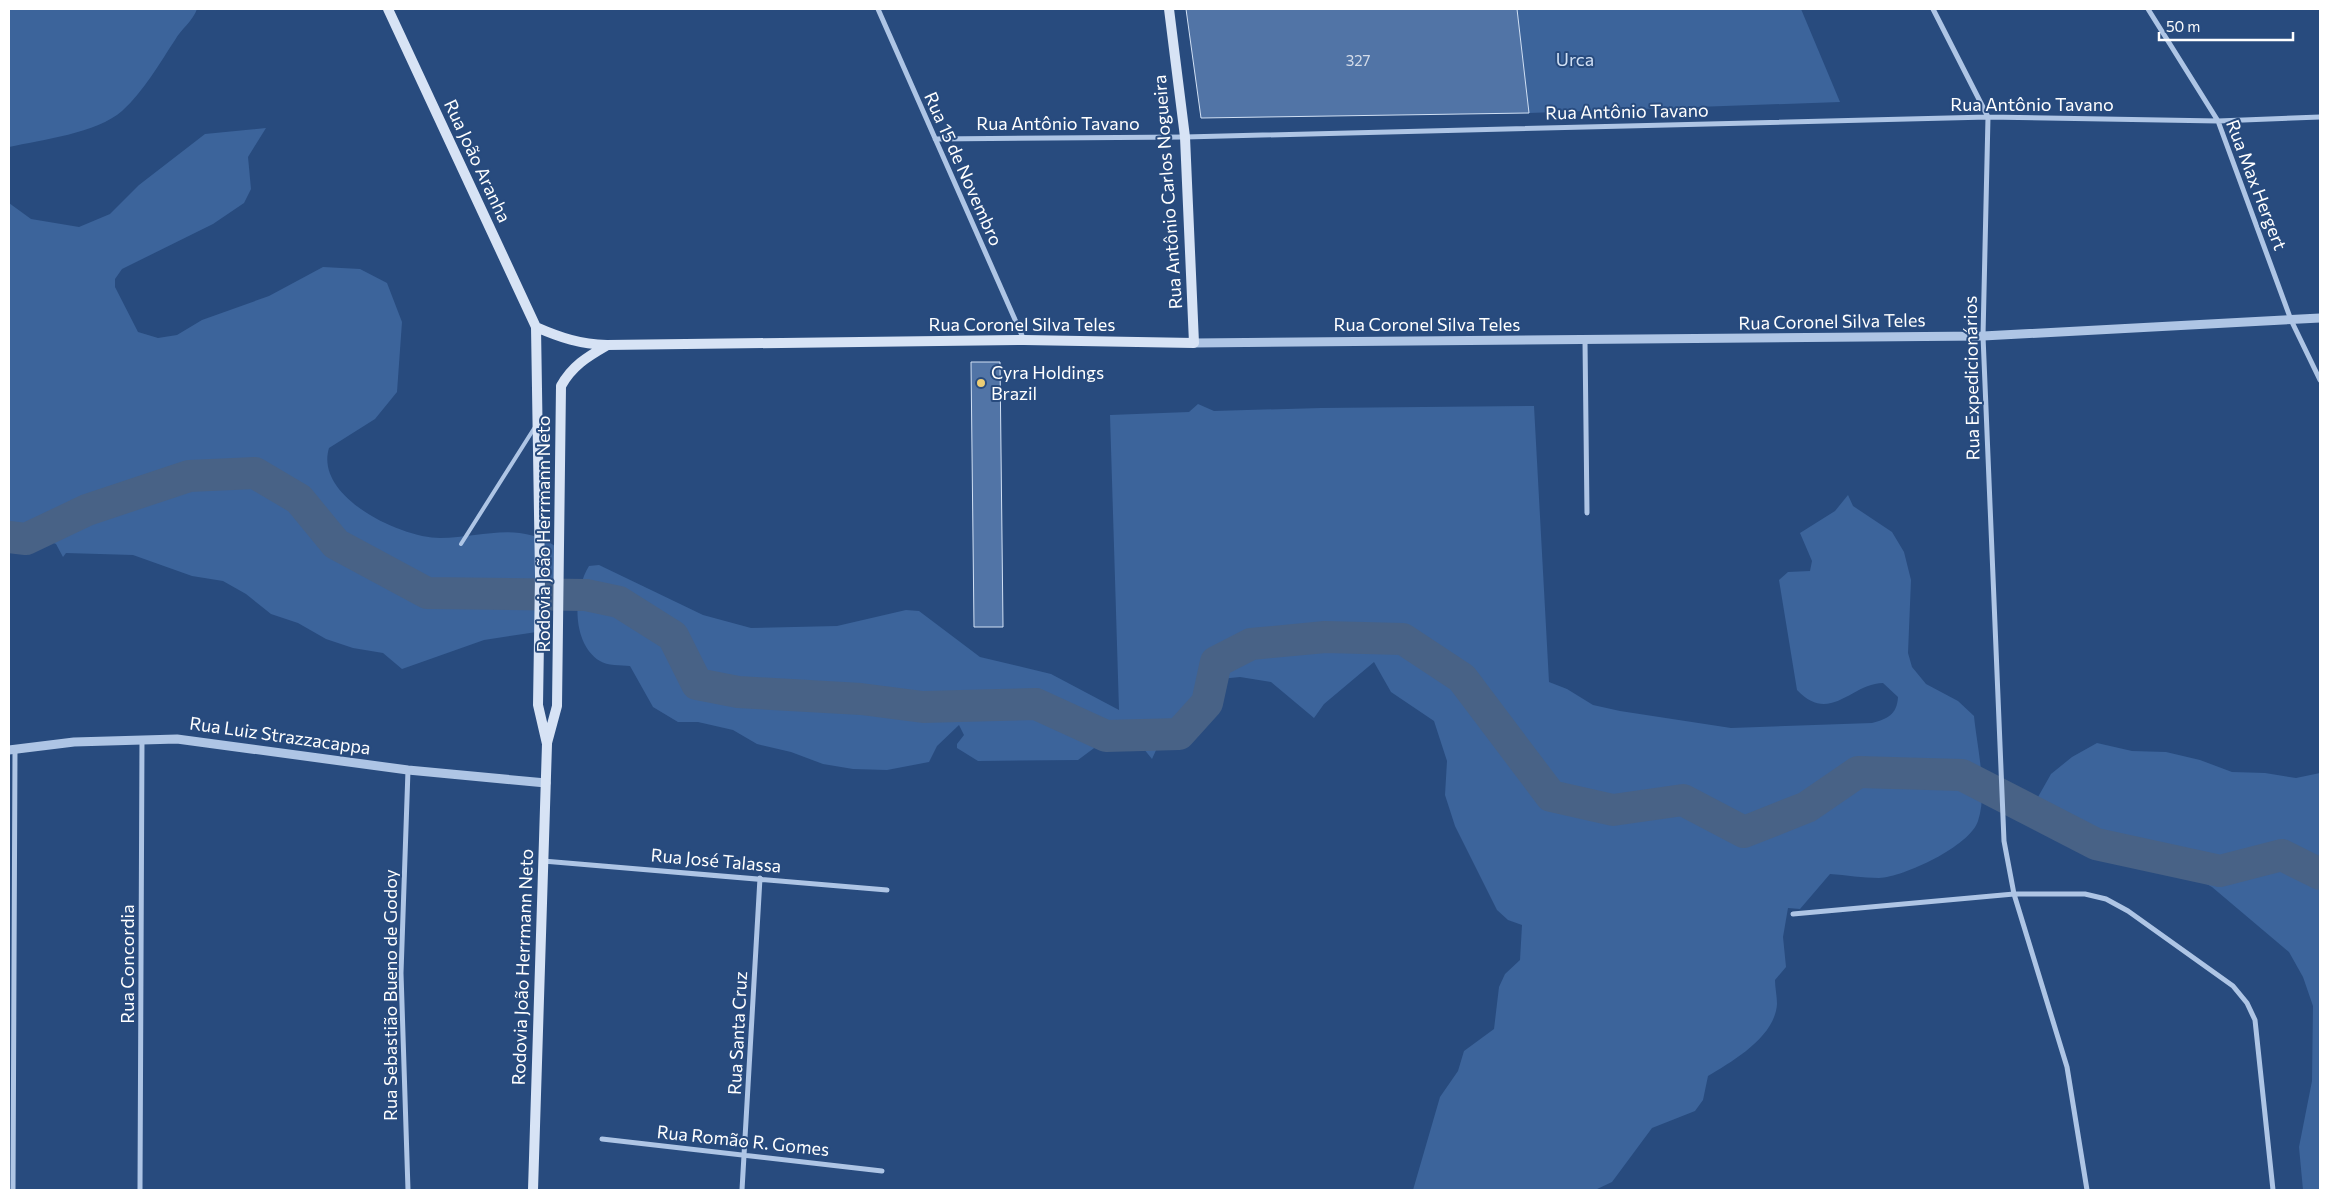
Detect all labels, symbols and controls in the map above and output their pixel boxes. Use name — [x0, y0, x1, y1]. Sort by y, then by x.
scale bar — [2159, 10, 2293, 42]
text: 50 m — [2166, 17, 2200, 35]
park label: Urca — [1556, 48, 1594, 70]
house number: 327 — [1346, 51, 1370, 69]
street label: Rua Antônio Carlos Nogueira — [1148, 74, 1186, 310]
street label: Rua 15 de Novembro — [920, 88, 1008, 249]
street label: Rua Antônio Tavano — [1950, 93, 2114, 115]
street label: Rua João Aranha — [440, 96, 516, 226]
street label: Rua Antônio Tavano — [1545, 99, 1709, 123]
street label: Rua Antônio Tavano — [976, 112, 1140, 134]
street label: Rua Max Hergert — [2222, 116, 2292, 253]
street label: Rua Expedicionários — [1959, 295, 1983, 461]
street label: Rua Coronel Silva Teles — [1738, 308, 1926, 334]
street label: Rua Coronel Silva Teles — [929, 313, 1116, 335]
street label: Rua Coronel Silva Teles — [1334, 313, 1521, 335]
place label: Cyra Holdings Brazil — [991, 361, 1104, 404]
marker: Cyra Holdings Brazil — [975, 377, 987, 389]
street label: Rodovia João Herrmann Neto — [532, 416, 554, 652]
street label: Rua Luiz Strazzacappa — [188, 711, 372, 759]
street label: Rua José Talassa — [650, 843, 782, 877]
street label: Rodovia João Herrmann Neto — [507, 848, 537, 1086]
street label: Rua Sebastião Bueno de Godoy — [379, 869, 401, 1121]
street label: Rua Concordia — [116, 904, 138, 1024]
street label: Rua Santa Cruz — [723, 970, 751, 1095]
street label: Rua Romão R. Gomes — [656, 1120, 830, 1160]

